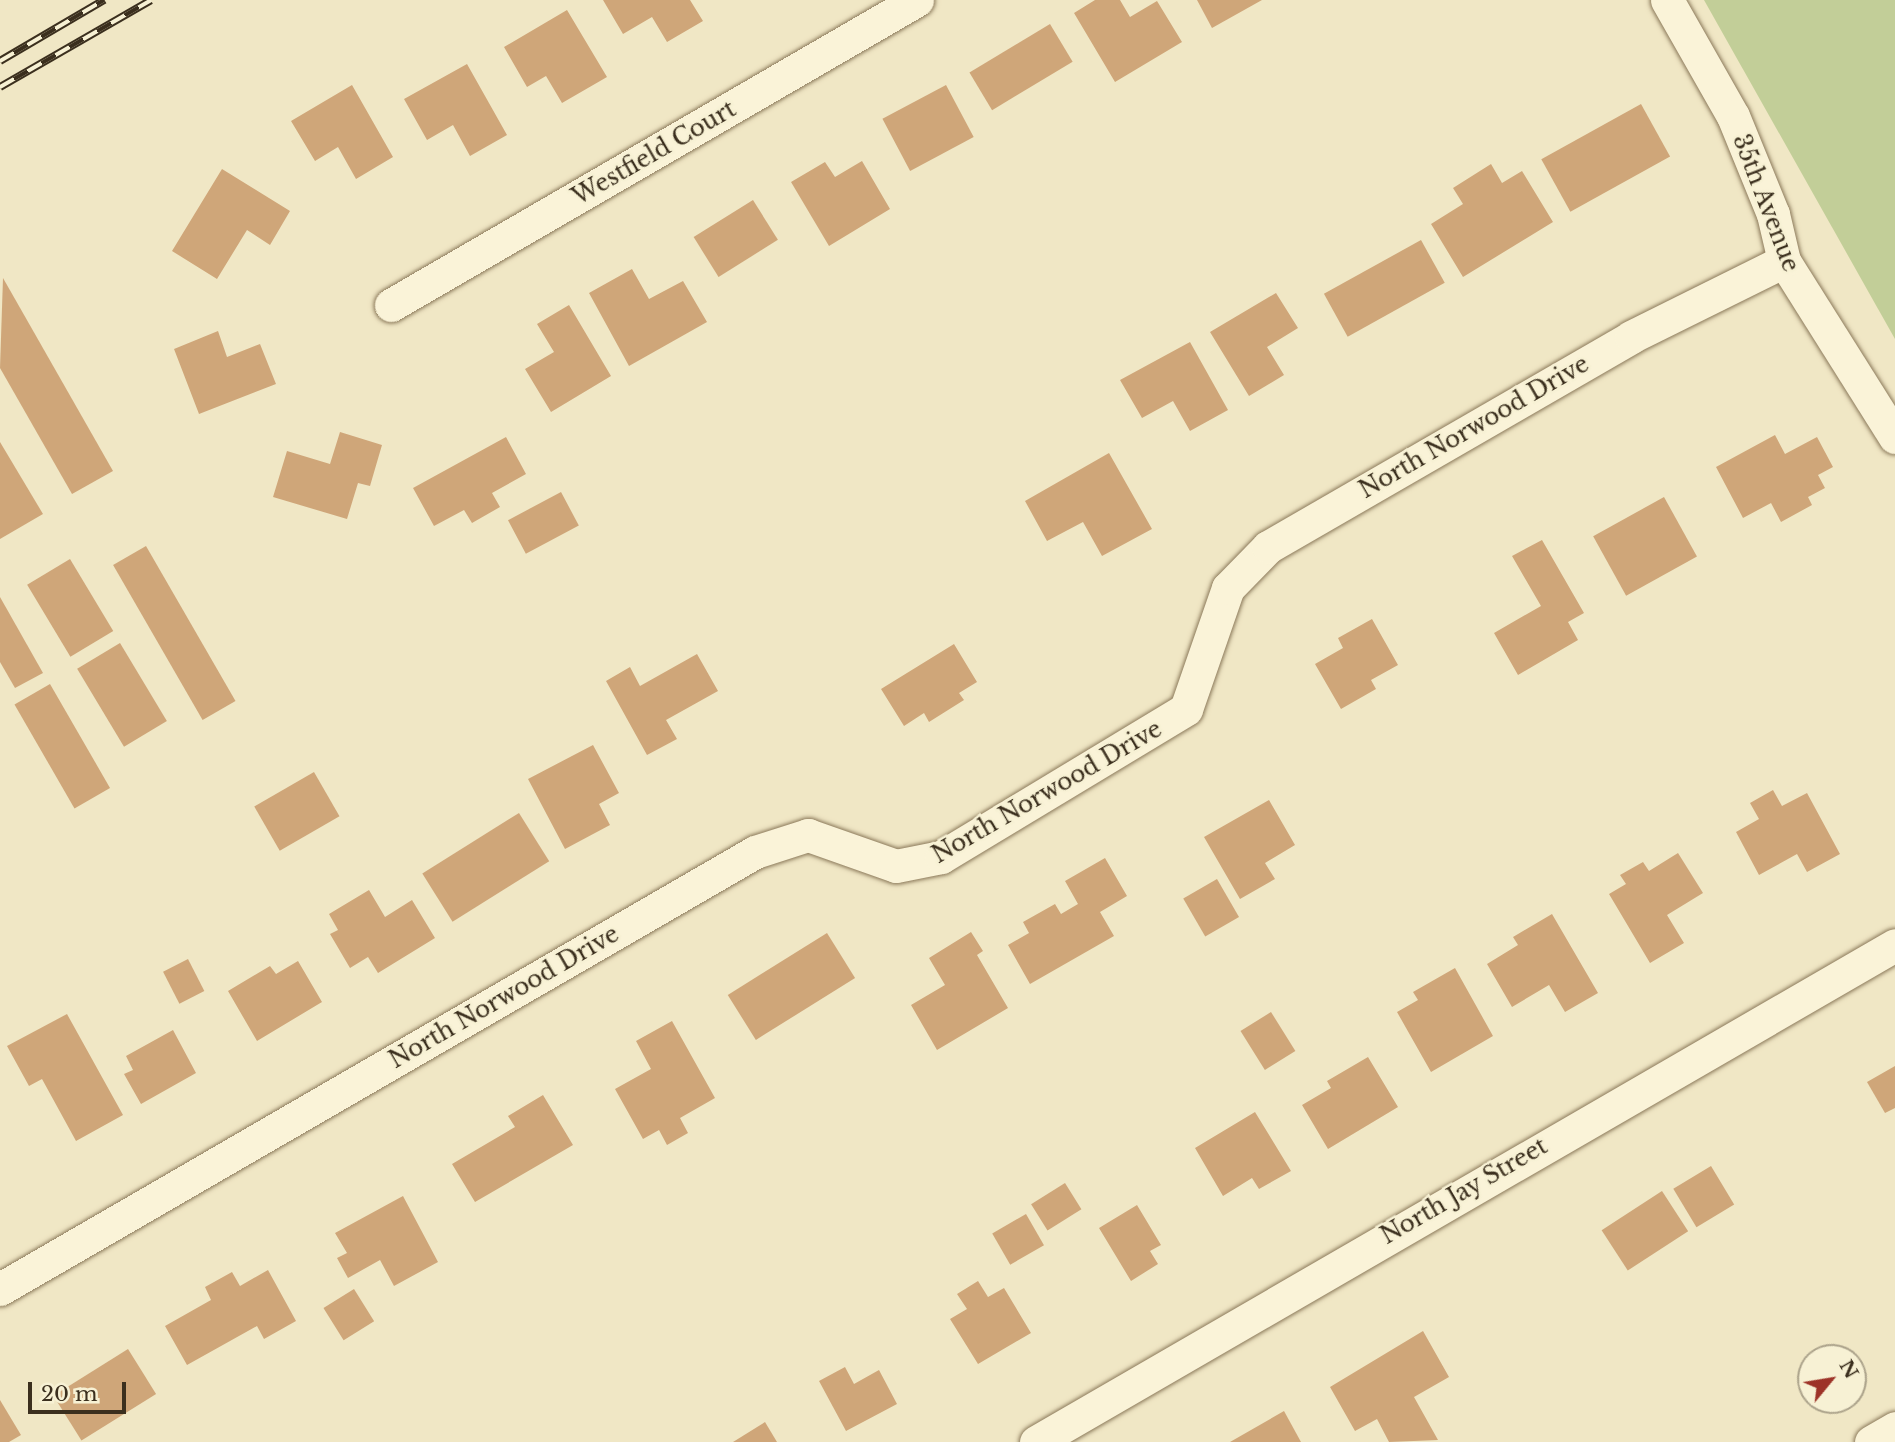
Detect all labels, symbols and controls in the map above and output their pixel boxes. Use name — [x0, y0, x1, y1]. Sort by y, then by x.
street label: Westfield Court — [567, 95, 741, 211]
street label: 35th Avenue — [1727, 130, 1805, 276]
street label: North Norwood Drive — [1354, 350, 1594, 504]
street label: North Norwood Drive — [927, 715, 1167, 869]
street label: North Norwood Drive — [384, 920, 624, 1074]
street label: North Jay Street — [1376, 1132, 1552, 1250]
north arrow — [1797, 1344, 1867, 1414]
text: N — [1834, 1356, 1863, 1383]
scale bar — [32, 1368, 130, 1412]
text: 20 m — [41, 1381, 98, 1407]

